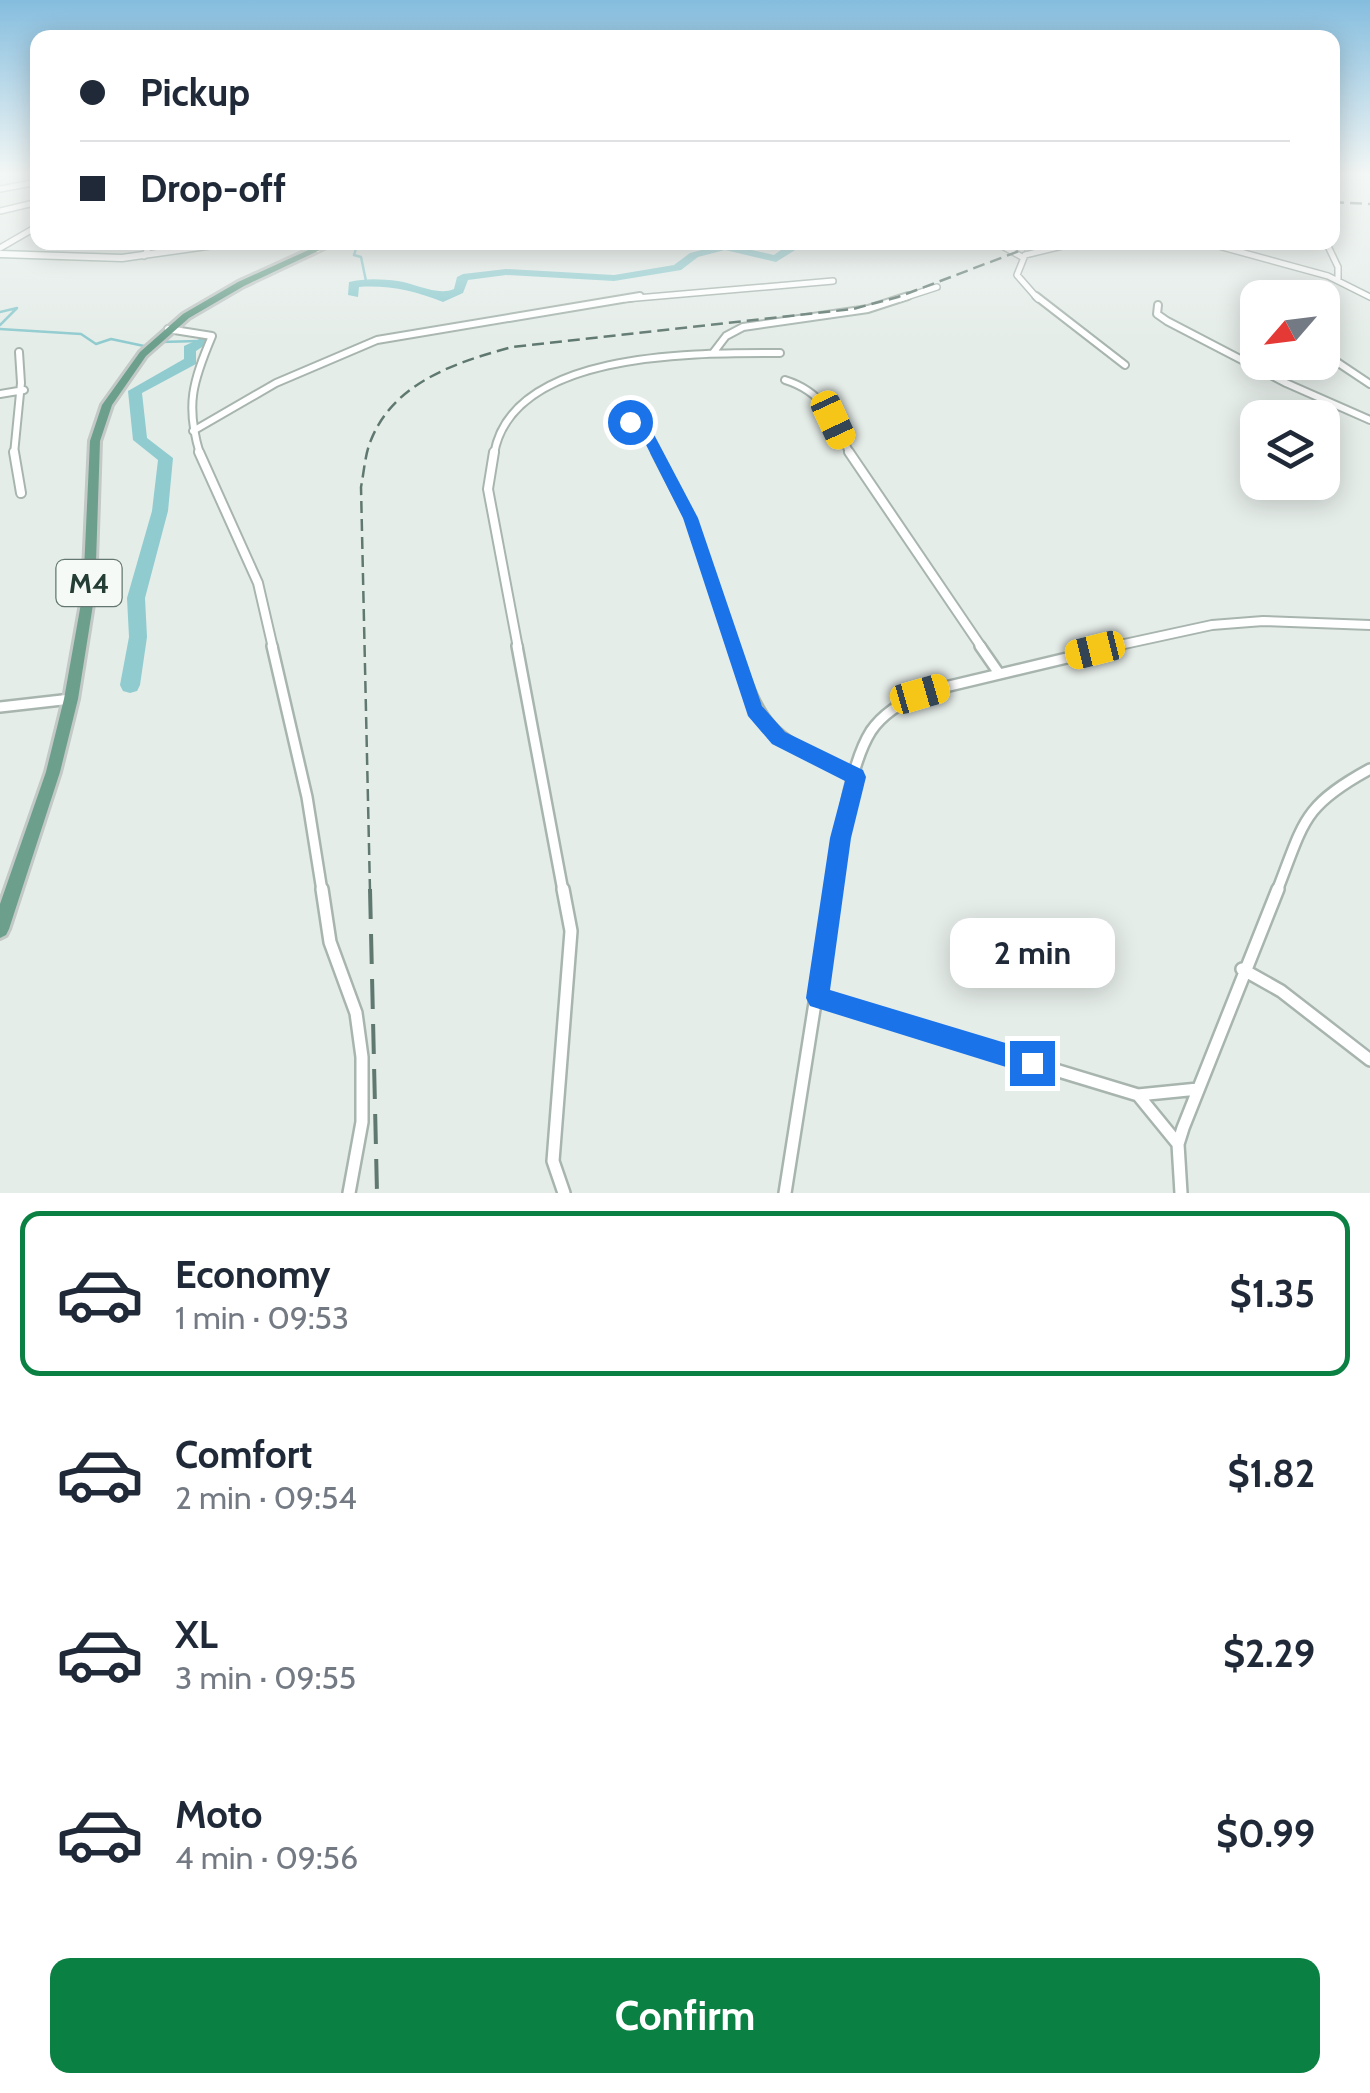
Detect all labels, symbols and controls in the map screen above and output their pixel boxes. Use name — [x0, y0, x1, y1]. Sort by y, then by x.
text: Pickup — [140, 69, 250, 116]
text: Drop-off — [140, 165, 286, 212]
north arrow — [1240, 280, 1340, 380]
map controls — [1240, 280, 1340, 500]
car — [807, 386, 859, 454]
route start — [608, 400, 653, 445]
button: layers — [1240, 400, 1340, 500]
road number: M4 — [56, 560, 122, 606]
car — [1062, 628, 1128, 672]
car — [887, 671, 953, 717]
callout: 2 min — [950, 918, 1114, 988]
text: 2 min — [994, 933, 1071, 972]
route end — [1010, 1041, 1055, 1086]
icon: car — [55, 1249, 145, 1339]
text: Economy — [175, 1251, 330, 1298]
text: $1.35 — [1230, 1270, 1315, 1317]
text: 1 min · 09:53 — [175, 1298, 349, 1337]
icon: car — [55, 1429, 145, 1519]
text: Comfort — [175, 1431, 312, 1478]
text: $1.82 — [1227, 1450, 1315, 1497]
text: 2 min · 09:54 — [175, 1478, 357, 1517]
icon: car — [55, 1609, 145, 1699]
text: XL — [175, 1611, 218, 1658]
text: $2.29 — [1223, 1630, 1315, 1677]
text: 3 min · 09:55 — [175, 1658, 356, 1697]
icon: car — [55, 1789, 145, 1879]
text: Moto — [175, 1791, 262, 1838]
text: $0.99 — [1216, 1810, 1315, 1857]
text: 4 min · 09:56 — [175, 1838, 358, 1877]
button: Confirm — [50, 1958, 1320, 2073]

